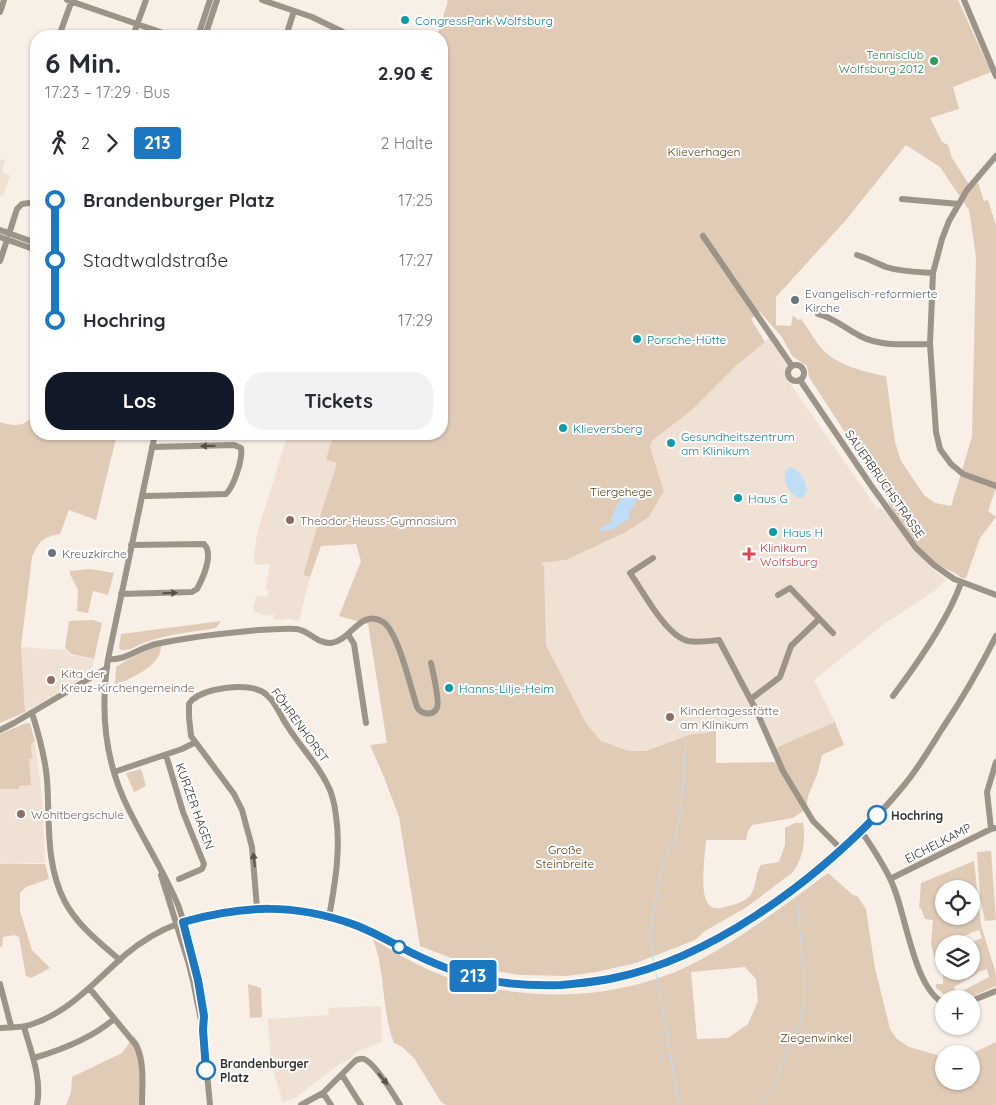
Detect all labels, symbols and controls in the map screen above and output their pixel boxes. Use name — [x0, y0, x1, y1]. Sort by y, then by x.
place label: CongressPark Wolfsburg — [415, 13, 553, 28]
marker: CongressPark Wolfsburg — [399, 14, 411, 26]
text: 6 Min. — [45, 45, 122, 80]
place label: Tennisclub Wolfsburg 2012 — [838, 47, 924, 76]
marker: Tennisclub Wolfsburg 2012 — [928, 55, 940, 67]
text: 2.90 € — [378, 61, 433, 85]
text: 17:23 – 17:29 · Bus — [45, 82, 170, 102]
icon: walk — [45, 129, 73, 157]
icon: forward — [98, 129, 126, 157]
text: 213 — [144, 131, 171, 154]
text: 2 — [81, 133, 90, 153]
text: 2 Halte — [381, 133, 433, 153]
park label: Klieverhagen — [668, 144, 740, 159]
text: Brandenburger Platz — [83, 188, 274, 212]
text: 17:25 — [398, 190, 433, 210]
text: Stadtwaldstraße — [83, 248, 228, 272]
text: 17:27 — [399, 250, 433, 270]
place label: Evangelisch-reformierte Kirche — [805, 286, 938, 315]
marker: Evangelisch-reformierte Kirche — [789, 294, 801, 306]
text: Hochring — [83, 308, 166, 332]
text: 17:29 — [398, 310, 433, 330]
place label: Porsche-Hütte — [647, 332, 727, 347]
marker: Porsche-Hütte — [631, 333, 643, 345]
button: Los — [45, 372, 234, 430]
button: Tickets — [244, 372, 433, 430]
place label: Klieversberg — [573, 421, 642, 436]
marker: Klieversberg — [557, 422, 569, 434]
street label: SAUERBRUCHSTRASSE — [842, 427, 928, 541]
place label: Gesundheitszentrum am Klinikum — [681, 429, 795, 458]
marker: Gesundheitszentrum am Klinikum — [665, 437, 677, 449]
one-way arrow — [199, 442, 215, 450]
park label: Tiergehege — [590, 484, 653, 499]
place label: Haus G — [748, 491, 788, 506]
marker: Haus G — [732, 492, 744, 504]
place label: Theodor-Heuss-Gymnasium — [300, 513, 456, 528]
marker: Theodor-Heuss-Gymnasium — [284, 514, 296, 526]
place label: Haus H — [783, 525, 823, 540]
marker: Haus H — [767, 526, 779, 538]
place label: Klinikum Wolfsburg — [760, 540, 817, 569]
place label: Kreuzkirche — [62, 546, 127, 561]
marker: Kreuzkirche — [46, 547, 58, 559]
marker: Klinikum Wolfsburg — [742, 547, 756, 561]
one-way arrow — [162, 588, 178, 596]
place label: Kita der Kreuz-Kirchengemeinde — [61, 666, 195, 695]
marker: Kita der Kreuz-Kirchengemeinde — [45, 674, 57, 686]
place label: Hanns-Lilje-Heim — [459, 681, 554, 696]
marker: Hanns-Lilje-Heim — [443, 682, 455, 694]
street label: FÖHRENHORST — [268, 685, 332, 765]
place label: Kindertagesstätte am Klinikum — [680, 703, 779, 732]
marker: Kindertagesstätte am Klinikum — [664, 711, 676, 723]
street label: KURZER HAGEN — [172, 761, 218, 851]
marker: Hochring — [867, 805, 887, 825]
place label: Wohltbergschule — [31, 807, 124, 822]
marker: Wohltbergschule — [15, 808, 27, 820]
place label: Hochring — [891, 808, 943, 823]
street label: EICHELKAMP — [902, 820, 974, 866]
park label: Große Steinbreite — [536, 842, 595, 871]
one-way arrow — [250, 851, 258, 867]
map controls — [935, 880, 980, 1090]
button: locate — [935, 880, 980, 925]
button: layers — [935, 935, 980, 980]
unlabelled marker — [392, 940, 406, 954]
line badge: 213 — [444, 960, 502, 992]
text: 213 — [460, 964, 486, 987]
button: + — [935, 990, 980, 1035]
park label: Ziegenwinkel — [780, 1030, 852, 1045]
button: − — [935, 1045, 980, 1090]
place label: Brandenburger Platz — [220, 1056, 309, 1085]
marker: Brandenburger Platz — [196, 1060, 216, 1080]
one-way arrow — [377, 1073, 388, 1085]

